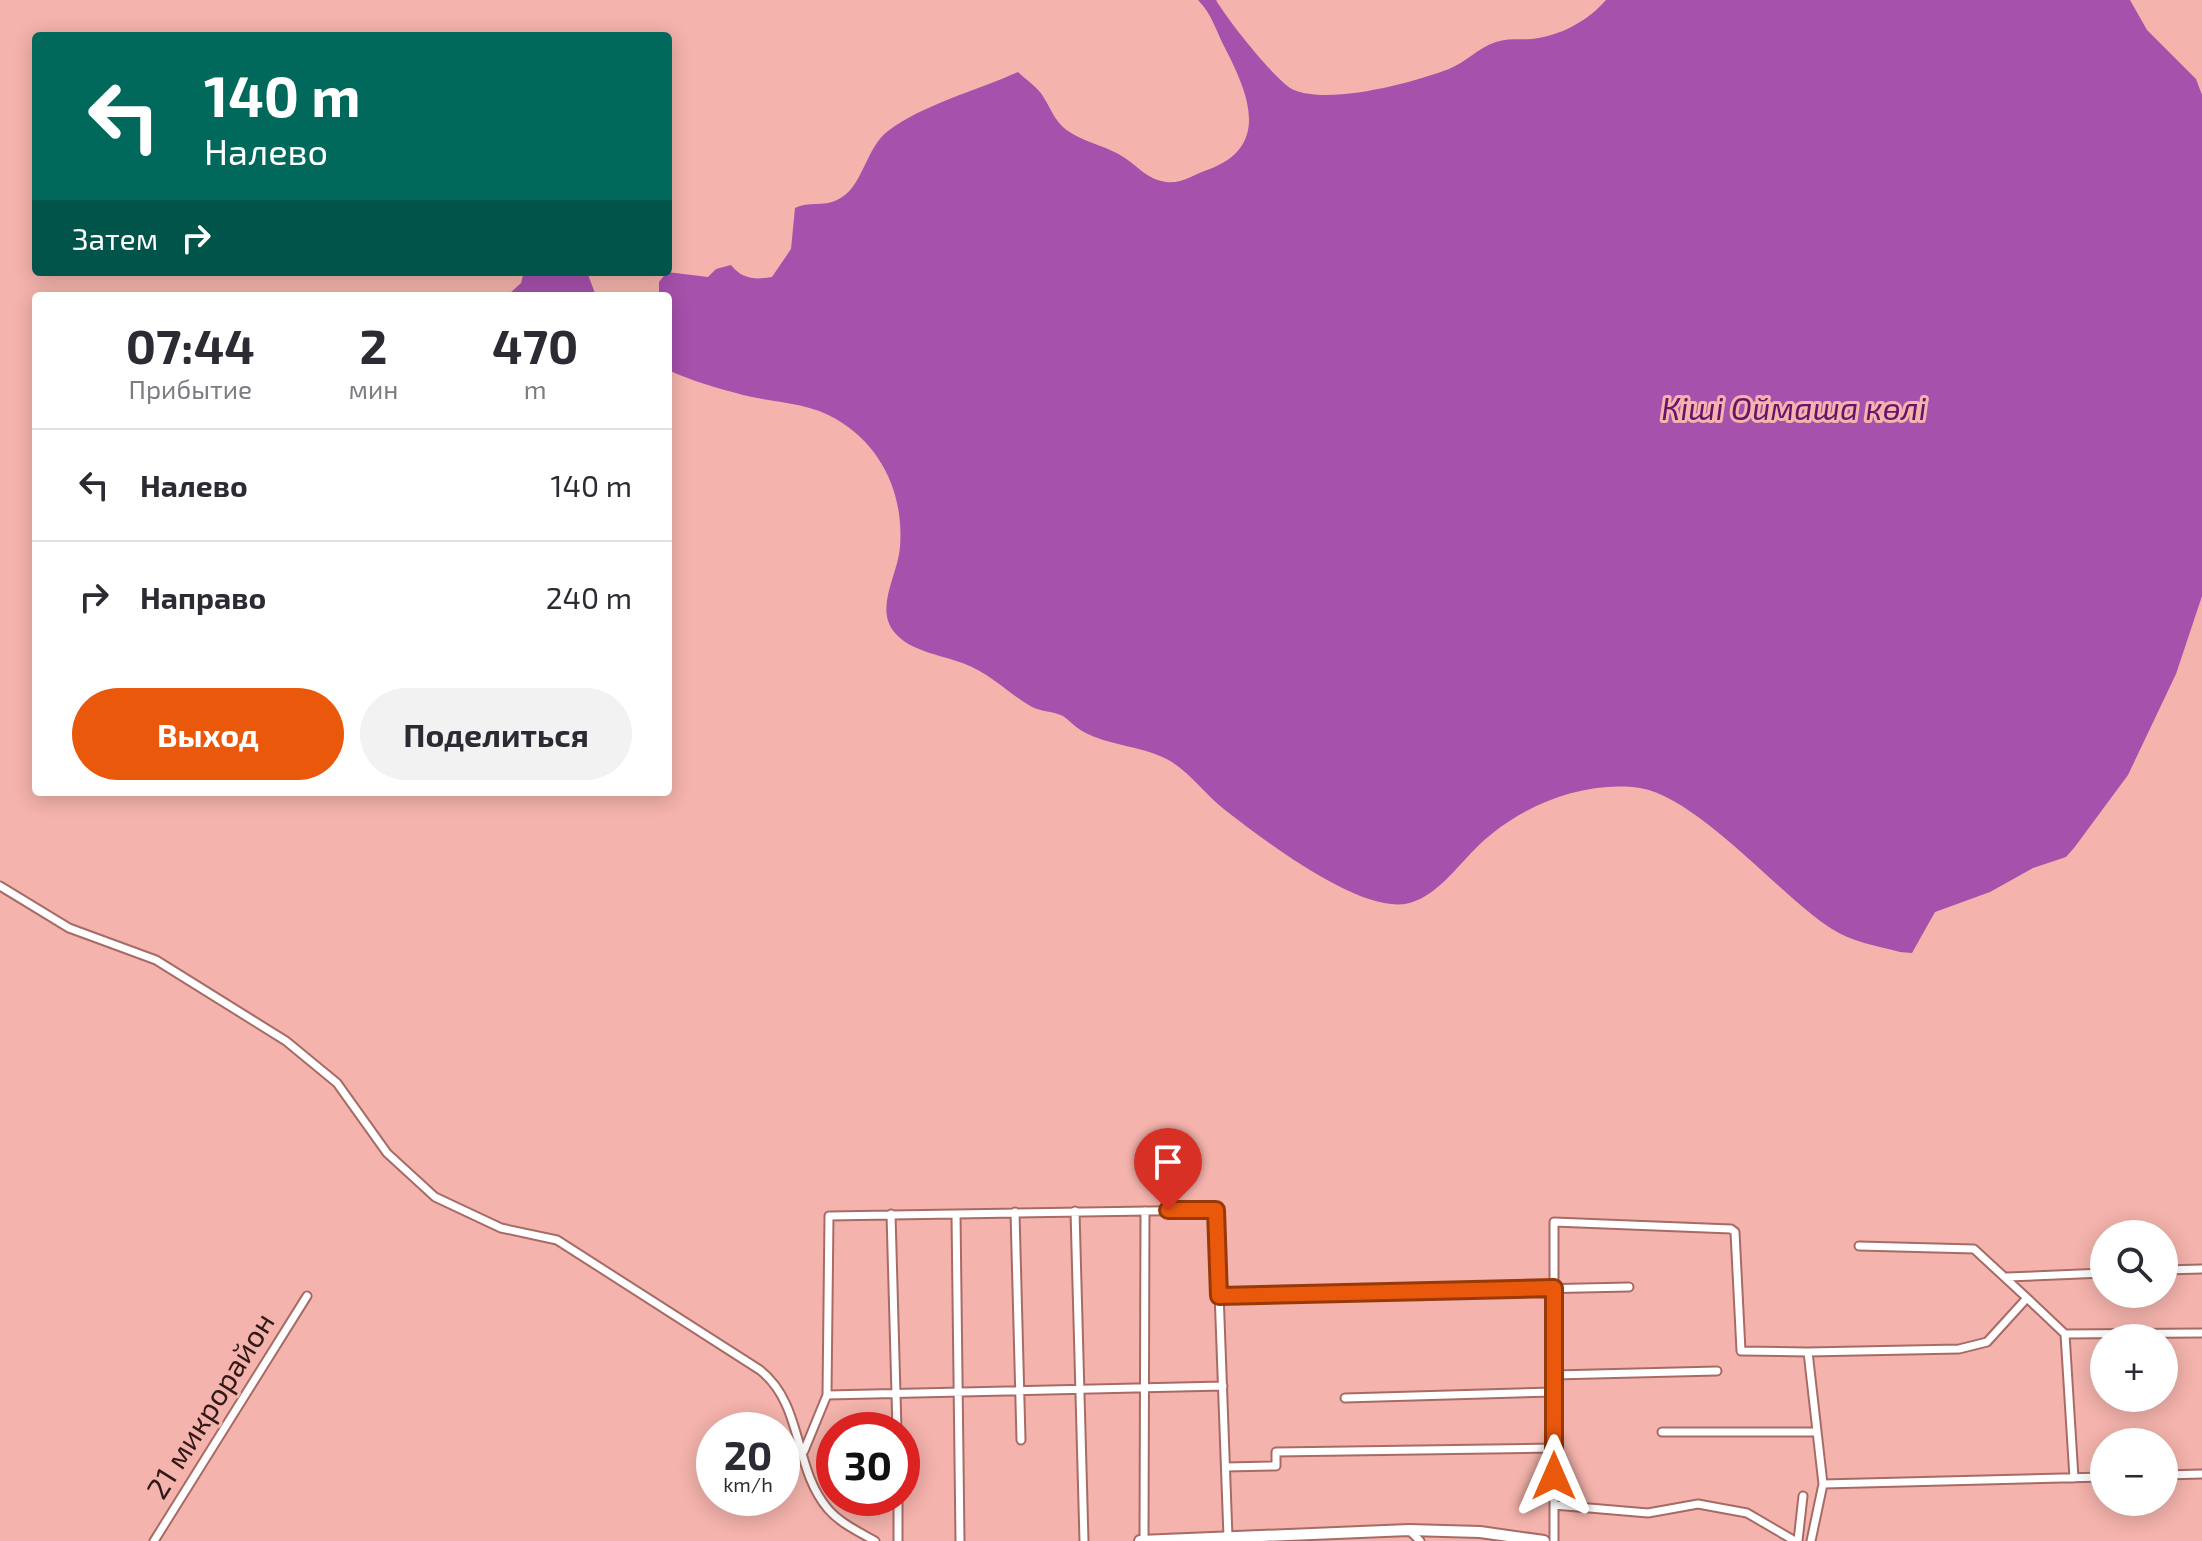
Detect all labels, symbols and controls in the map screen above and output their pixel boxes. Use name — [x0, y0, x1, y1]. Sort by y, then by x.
text: 140 m — [204, 61, 361, 128]
icon: left — [72, 64, 176, 168]
text: Налево — [204, 129, 328, 172]
icon: right — [174, 216, 218, 260]
text: Затем — [72, 220, 158, 256]
text: 07:44 — [126, 316, 255, 374]
text: 2 — [360, 316, 387, 374]
text: 470 — [492, 316, 578, 374]
text: Прибытие — [129, 373, 252, 404]
text: мин — [349, 373, 398, 404]
text: m — [524, 373, 547, 404]
water label: Кіші Оймаша көлi — [1661, 388, 1927, 426]
icon: left — [72, 463, 116, 507]
text: Налево — [140, 467, 248, 503]
text: 140 m — [551, 467, 632, 503]
icon: right — [72, 575, 116, 619]
text: Направо — [140, 579, 266, 615]
text: 240 m — [546, 579, 632, 615]
button: Выход — [72, 688, 344, 780]
button: Поделиться — [360, 688, 632, 780]
pin — [1134, 1128, 1202, 1210]
icon: arrive — [1146, 1140, 1190, 1184]
map controls — [2090, 1220, 2178, 1516]
button: search — [2090, 1220, 2178, 1308]
street label: 21 микрорайон — [138, 1305, 281, 1505]
button: + — [2090, 1324, 2178, 1412]
speed limit sign: 30 — [816, 1412, 920, 1516]
button: − — [2090, 1428, 2178, 1516]
text: 20 — [724, 1430, 772, 1478]
position arrow — [1512, 1434, 1596, 1518]
text: km/h — [723, 1472, 773, 1496]

